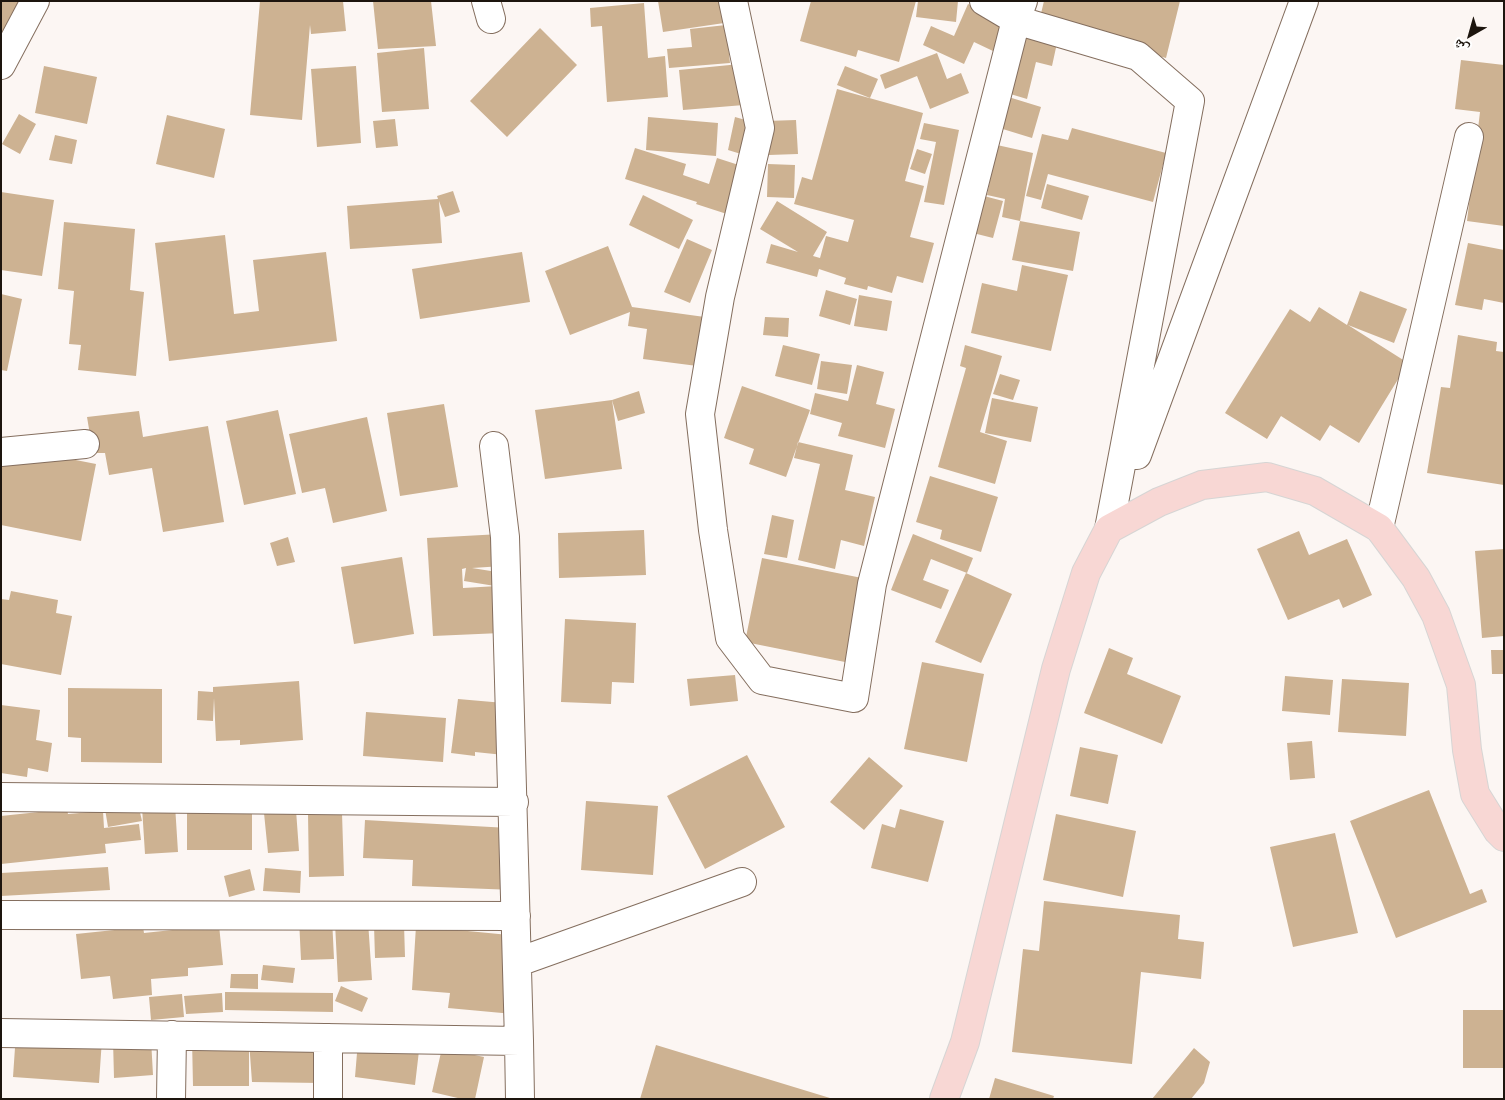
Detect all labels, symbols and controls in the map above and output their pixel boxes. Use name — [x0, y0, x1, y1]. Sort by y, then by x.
north arrow — [1445, 10, 1495, 60]
text: ش — [1449, 35, 1472, 58]

